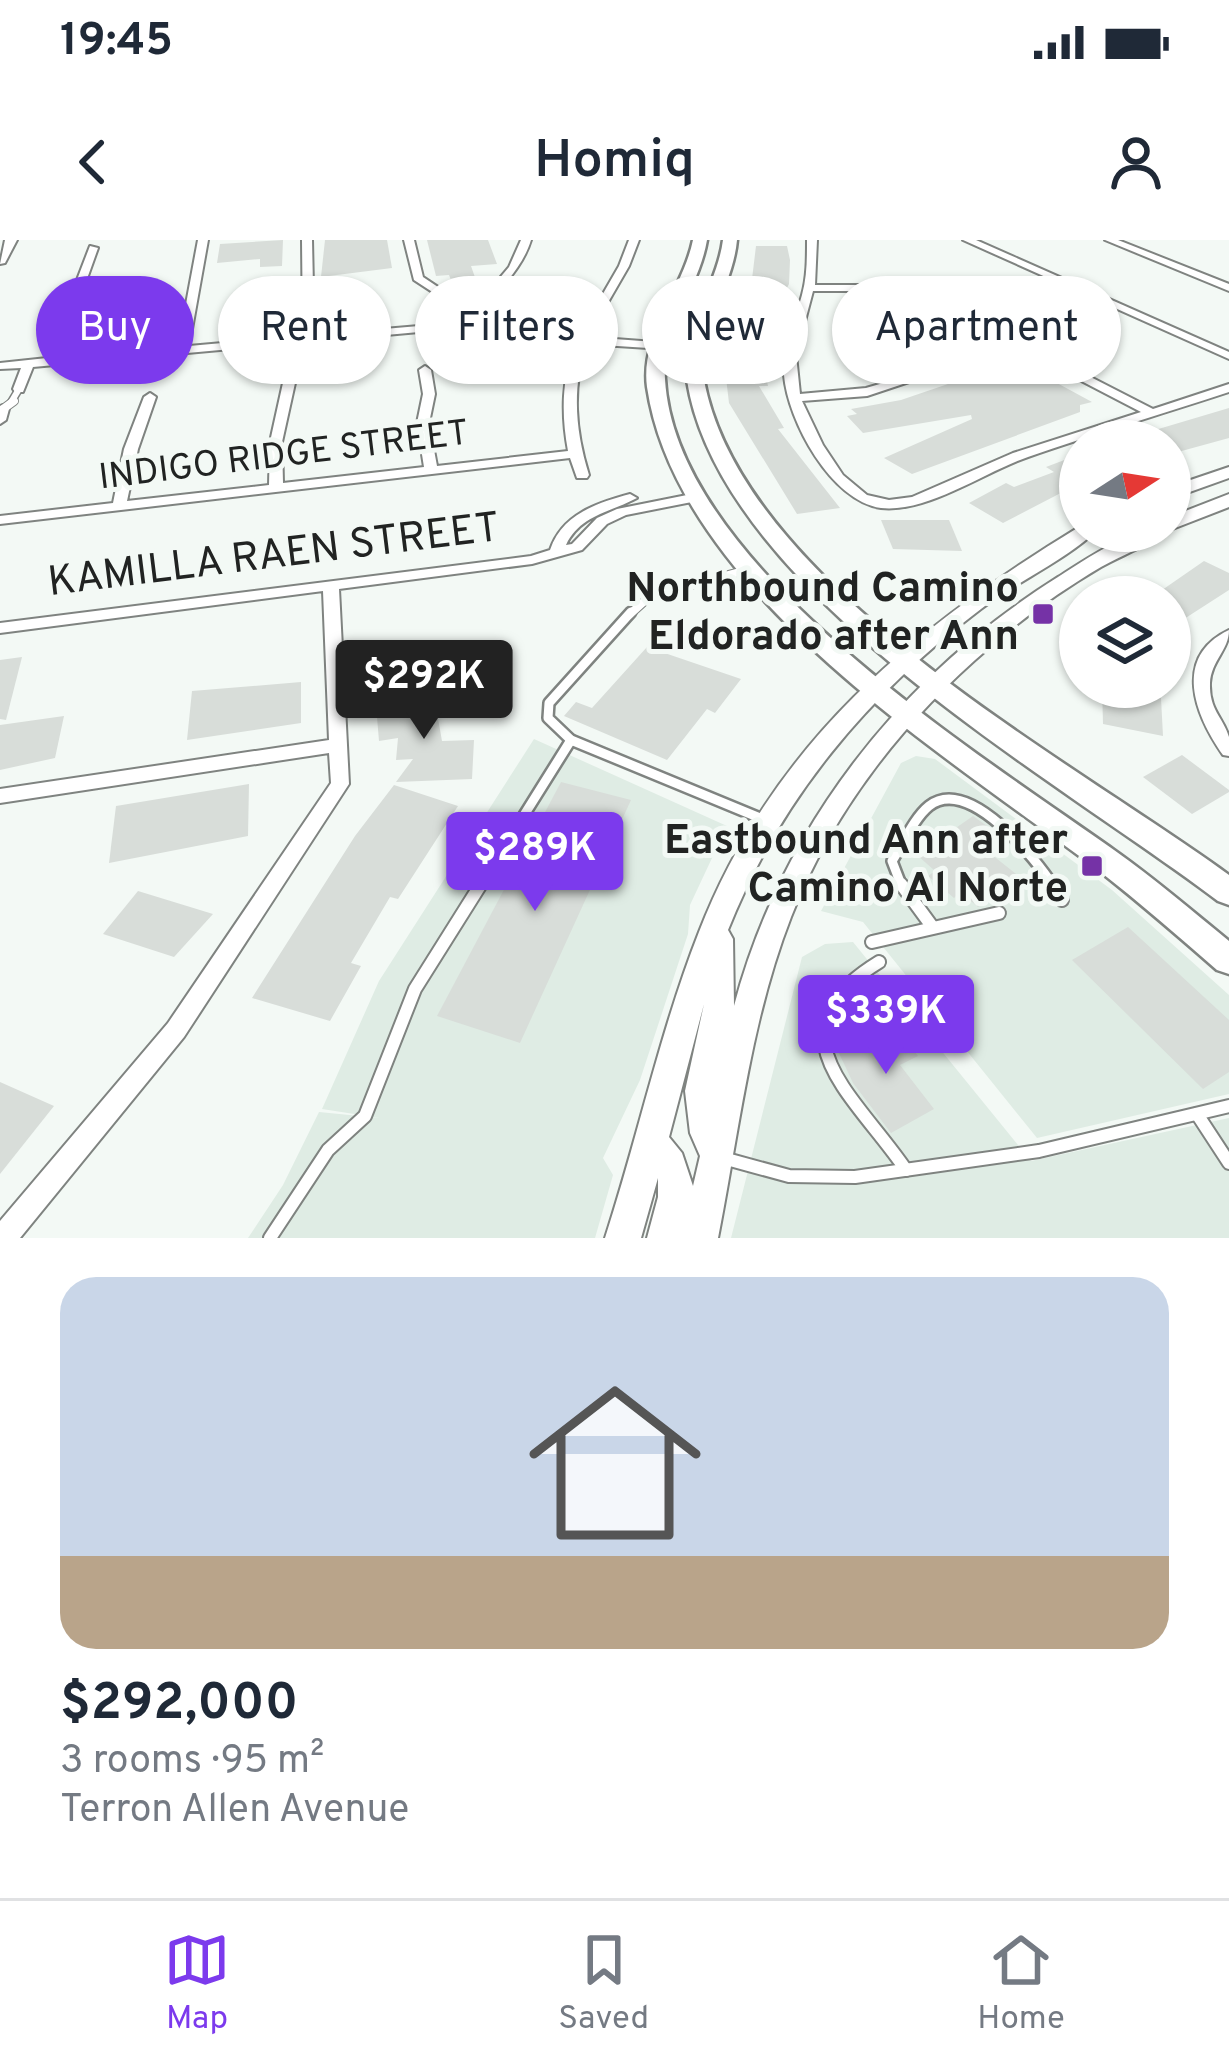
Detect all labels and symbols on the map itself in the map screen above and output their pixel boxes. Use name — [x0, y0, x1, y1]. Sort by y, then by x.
street label: INDIGO RIDGE STREET — [96, 411, 472, 503]
north arrow — [1059, 420, 1191, 552]
street label: KAMILLA RAEN STREET — [45, 503, 503, 611]
place label: Northbound Camino Eldorado after Ann — [626, 564, 1019, 665]
marker: Northbound Camino Eldorado after Ann — [1030, 601, 1056, 627]
pin: $292K — [340, 640, 508, 742]
pin: $289K — [451, 812, 619, 914]
place label: Eastbound Ann after Camino Al Norte — [664, 816, 1068, 917]
marker: Eastbound Ann after Camino Al Norte — [1079, 853, 1105, 879]
pin: $339K — [802, 975, 970, 1077]

